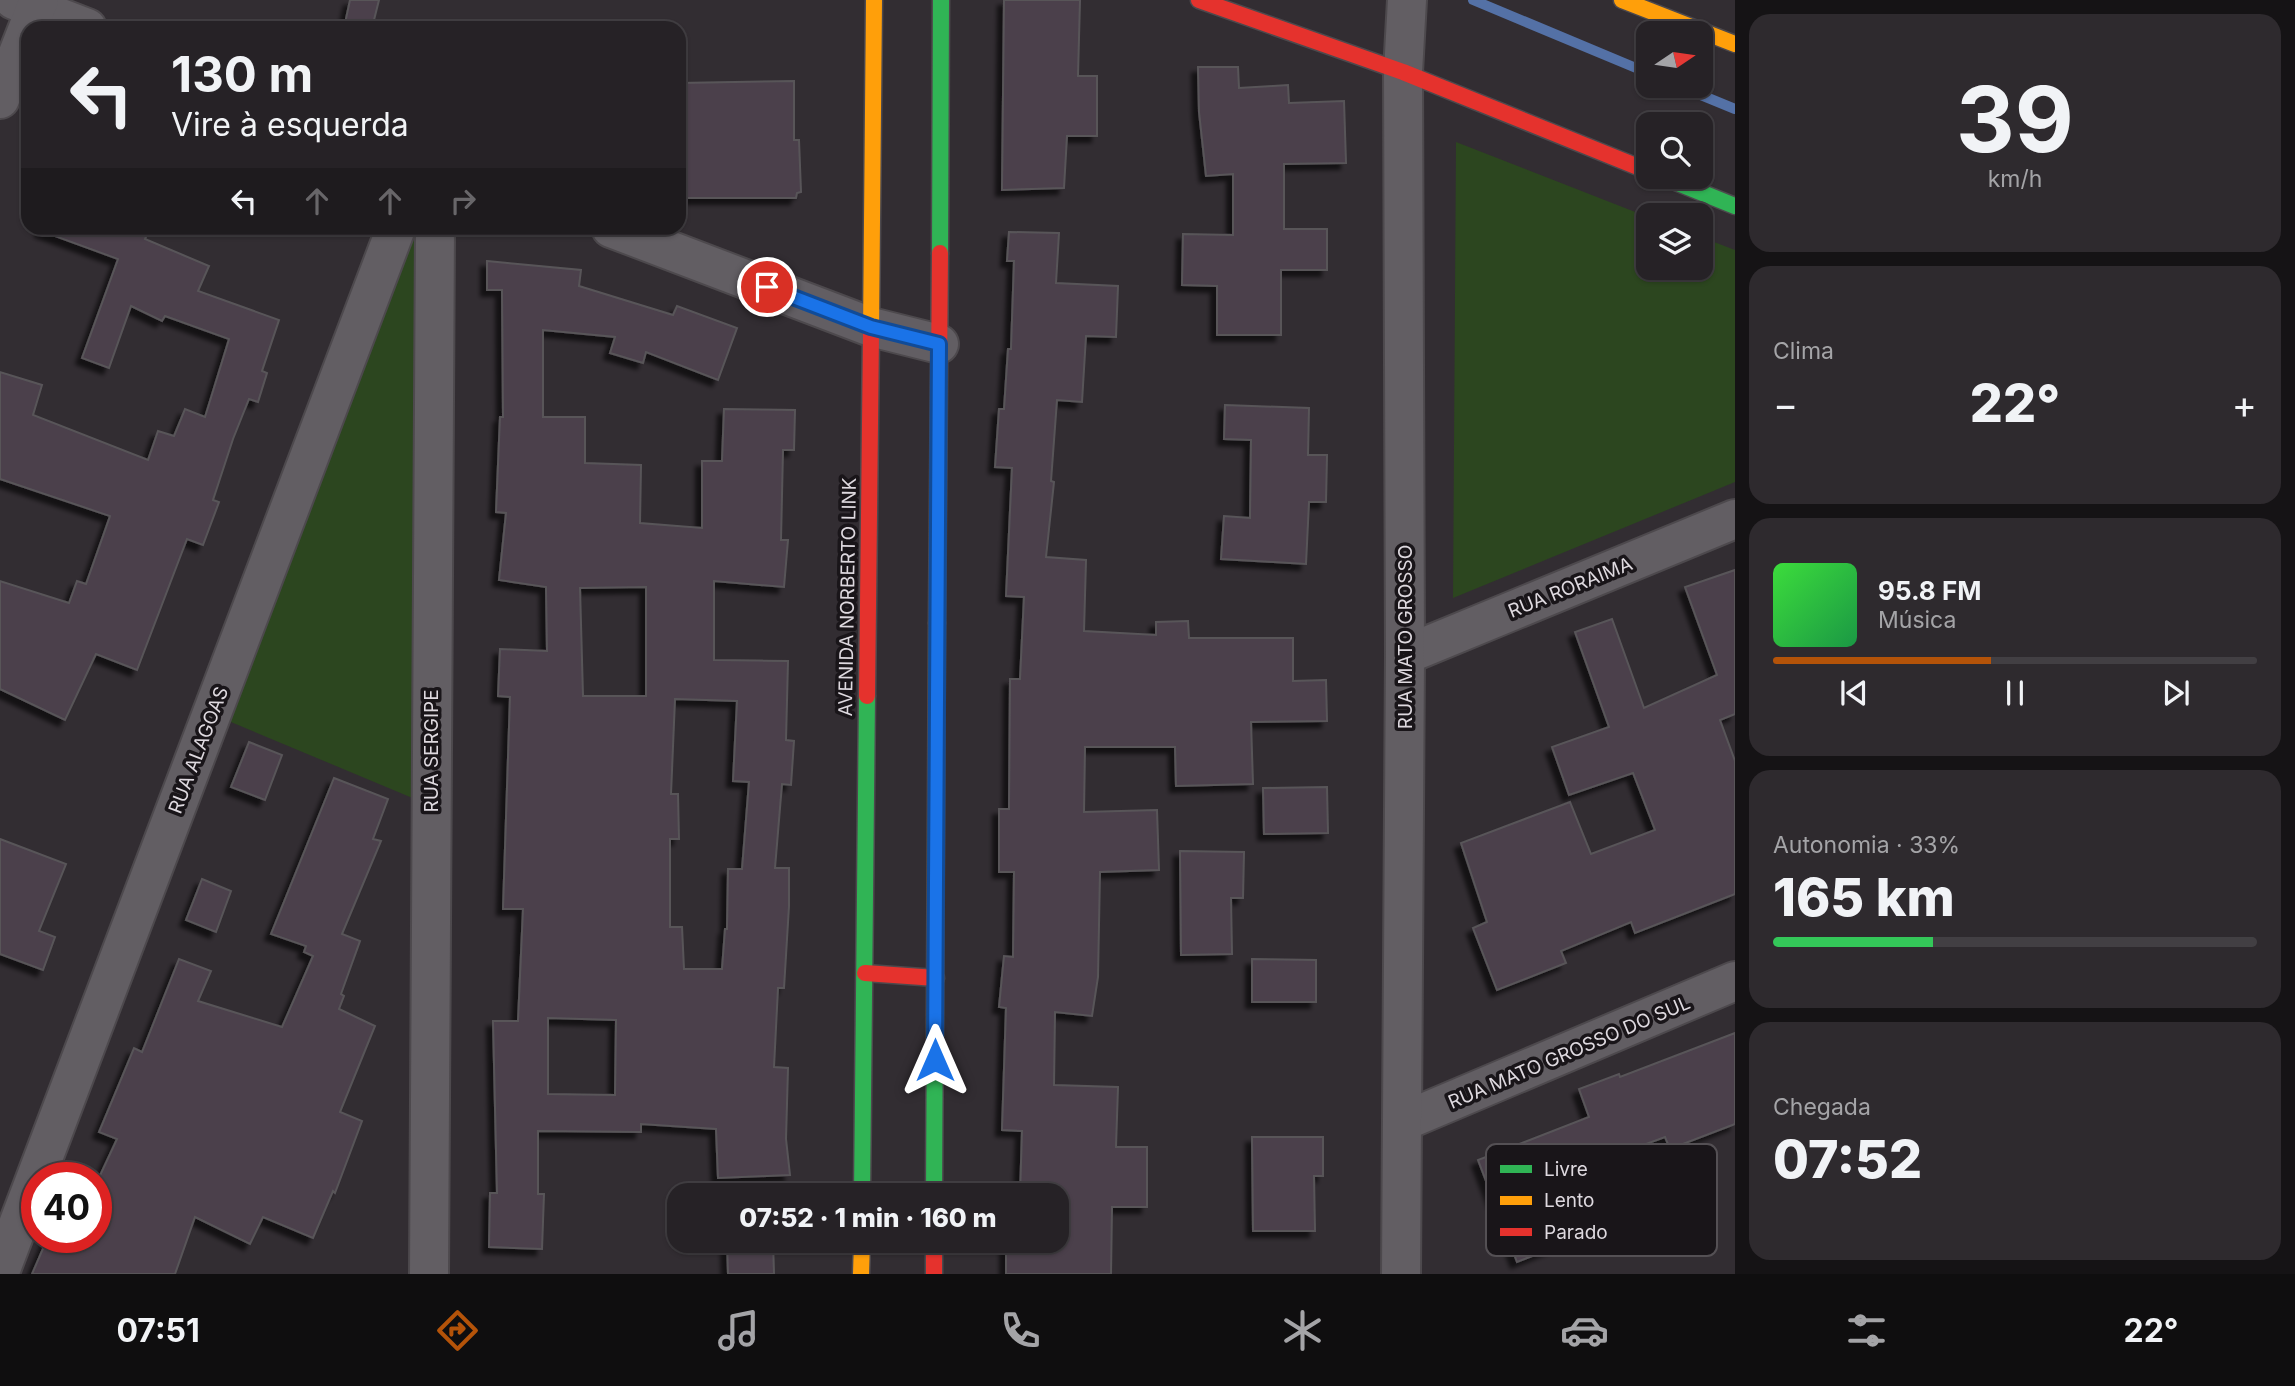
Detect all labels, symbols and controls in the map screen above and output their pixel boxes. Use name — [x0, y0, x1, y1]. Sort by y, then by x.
north arrow — [1636, 21, 1713, 98]
map controls — [1636, 21, 1713, 280]
text: 130 m — [171, 45, 313, 104]
icon: left — [56, 49, 147, 140]
text: 39 — [1956, 64, 2074, 174]
text: Vire à esquerda — [171, 105, 409, 144]
button: search — [1636, 112, 1713, 189]
text: km/h — [1988, 165, 2042, 193]
icon: left — [225, 182, 263, 220]
icon: ahead — [298, 182, 336, 220]
icon: ahead — [371, 182, 409, 220]
icon: right — [444, 182, 482, 220]
button: layers — [1636, 203, 1713, 280]
pin — [737, 257, 797, 317]
icon: arrive — [748, 268, 786, 306]
text: Clima — [1773, 337, 1834, 365]
text: 22° — [1970, 372, 2060, 435]
text: − — [1773, 381, 1798, 427]
text: + — [2232, 381, 2257, 427]
street label: AVENIDA NORBERTO LINK — [834, 477, 861, 717]
street label: RUA MATO GROSSO — [1394, 545, 1417, 729]
street label: RUA RORAIMA — [1505, 552, 1636, 623]
text: 95.8 FM — [1878, 575, 1981, 606]
text: Música — [1878, 606, 1956, 634]
icon: previous — [1835, 674, 1873, 712]
icon: pause — [1996, 674, 2034, 712]
icon: next — [2157, 674, 2195, 712]
street label: RUA ALAGOAS — [164, 683, 233, 817]
street label: RUA SERGIPE — [420, 689, 443, 813]
text: Autonomia · 33% — [1773, 831, 1960, 859]
text: 165 km — [1773, 866, 1955, 929]
street label: RUA MATO GROSSO DO SUL — [1445, 991, 1694, 1114]
position arrow — [898, 1023, 972, 1097]
text: Chegada — [1773, 1093, 1871, 1121]
text: 07:52 — [1773, 1128, 1922, 1191]
legend — [1486, 1144, 1717, 1256]
text: Livre — [1544, 1158, 1588, 1181]
speed limit sign: 40 — [21, 1162, 112, 1253]
text: Lento — [1544, 1189, 1594, 1212]
text: 07:52 · 1 min · 160 m — [739, 1202, 997, 1233]
text: Parado — [1544, 1221, 1608, 1244]
icon: directions — [433, 1306, 482, 1355]
icon: music — [714, 1306, 763, 1355]
icon: phone — [996, 1306, 1045, 1355]
icon: climate — [1278, 1306, 1327, 1355]
icon: car — [1560, 1306, 1609, 1355]
icon: filters — [1842, 1306, 1891, 1355]
text: 07:51 — [116, 1311, 200, 1350]
text: 22° — [2124, 1311, 2179, 1350]

